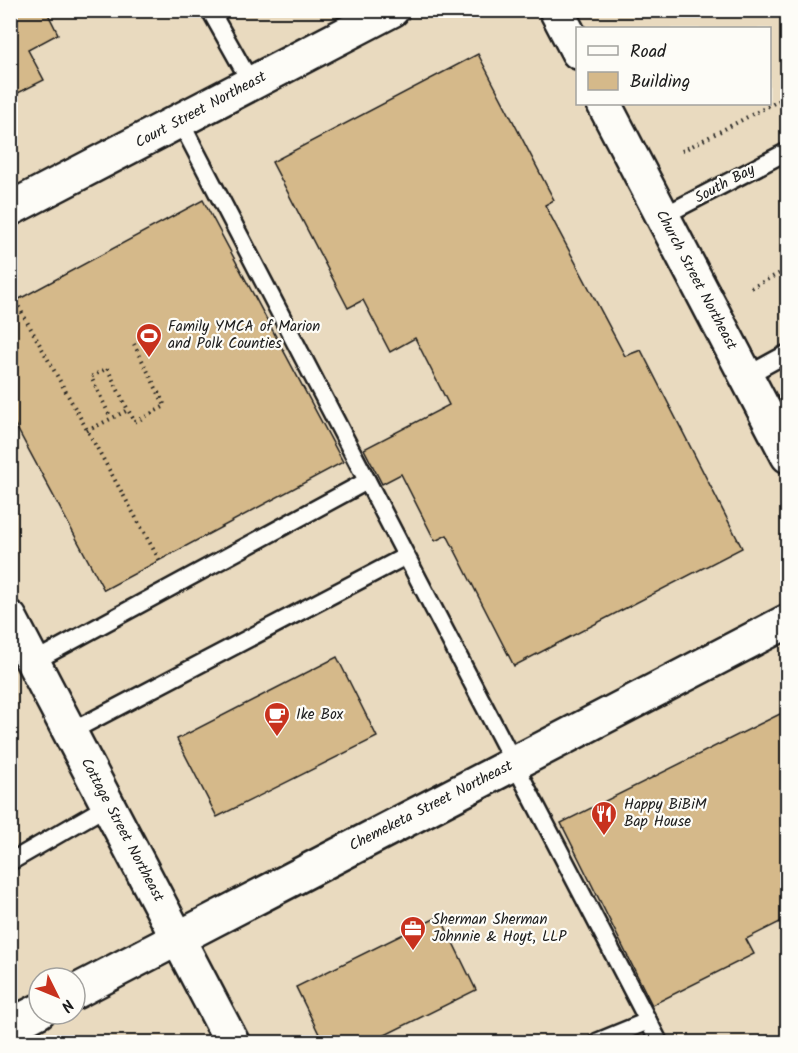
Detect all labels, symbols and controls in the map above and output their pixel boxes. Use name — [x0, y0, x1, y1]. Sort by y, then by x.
legend — [576, 27, 771, 105]
text: Road — [630, 38, 667, 67]
street label: Court Street Northeast — [131, 65, 271, 155]
text: Building — [630, 68, 690, 97]
street label: South Bay — [690, 158, 760, 210]
street label: Church Street Northeast — [649, 206, 743, 355]
place label: Family YMCA of Marion and Polk Counties — [168, 315, 320, 356]
sports icon: Family YMCA of Marion and Polk Counties — [134, 321, 164, 359]
cafe icon: Ike Box — [262, 700, 292, 738]
place label: Ike Box — [296, 703, 344, 727]
street label: Cottage Street Northeast — [74, 754, 170, 906]
street label: Chemeketa Street Northeast — [345, 754, 517, 858]
place label: Happy BiBiM Bap House — [624, 793, 707, 834]
restaurant icon: Happy BiBiM Bap House — [589, 799, 619, 837]
place label: Sherman Sherman Johnnie & Hoyt, LLP — [432, 908, 567, 949]
office icon: Sherman Sherman Johnnie & Hoyt, LLP — [398, 914, 428, 952]
north arrow — [27, 966, 87, 1026]
text: N — [54, 993, 79, 1017]

